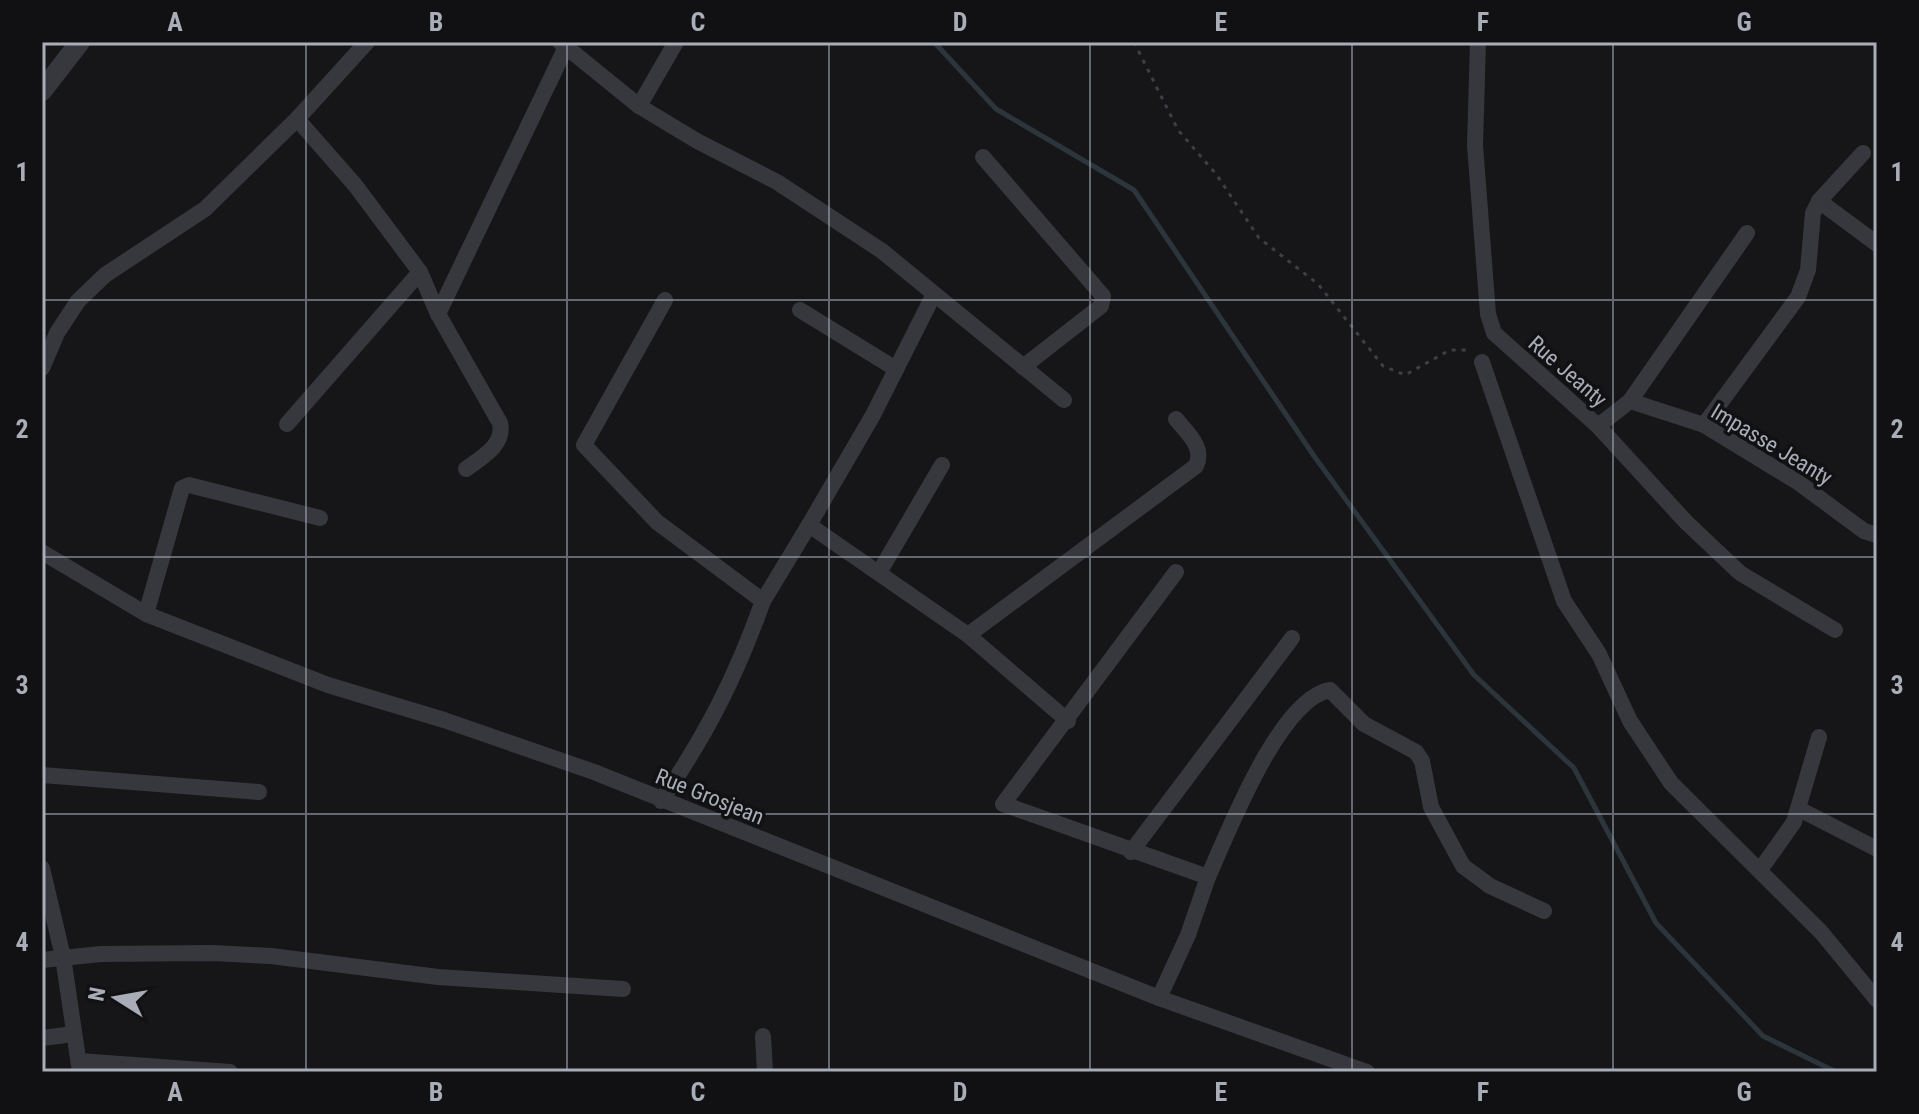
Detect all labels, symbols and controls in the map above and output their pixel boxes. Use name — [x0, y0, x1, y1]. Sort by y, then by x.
text: A — [167, 7, 183, 37]
text: B — [429, 7, 443, 37]
text: C — [691, 7, 706, 37]
text: D — [953, 7, 967, 37]
text: E — [1215, 7, 1228, 37]
text: F — [1477, 7, 1489, 37]
text: G — [1736, 7, 1752, 37]
text: 1 — [15, 157, 29, 187]
text: 1 — [1890, 157, 1904, 187]
street label: Rue Jeanty — [1523, 331, 1612, 412]
street label: Impasse Jeanty — [1707, 399, 1837, 490]
text: 2 — [15, 414, 29, 444]
text: 2 — [1890, 414, 1904, 444]
text: 3 — [15, 670, 29, 700]
text: 3 — [1890, 670, 1904, 700]
street label: Rue Grosjean — [652, 763, 768, 830]
text: 4 — [15, 927, 29, 957]
text: 4 — [1890, 927, 1904, 957]
north arrow — [76, 958, 156, 1038]
text: N — [83, 985, 110, 1003]
text: A — [167, 1077, 183, 1107]
text: B — [429, 1077, 443, 1107]
text: C — [691, 1077, 706, 1107]
text: D — [953, 1077, 967, 1107]
text: E — [1215, 1077, 1228, 1107]
text: F — [1477, 1077, 1489, 1107]
text: G — [1736, 1077, 1752, 1107]

